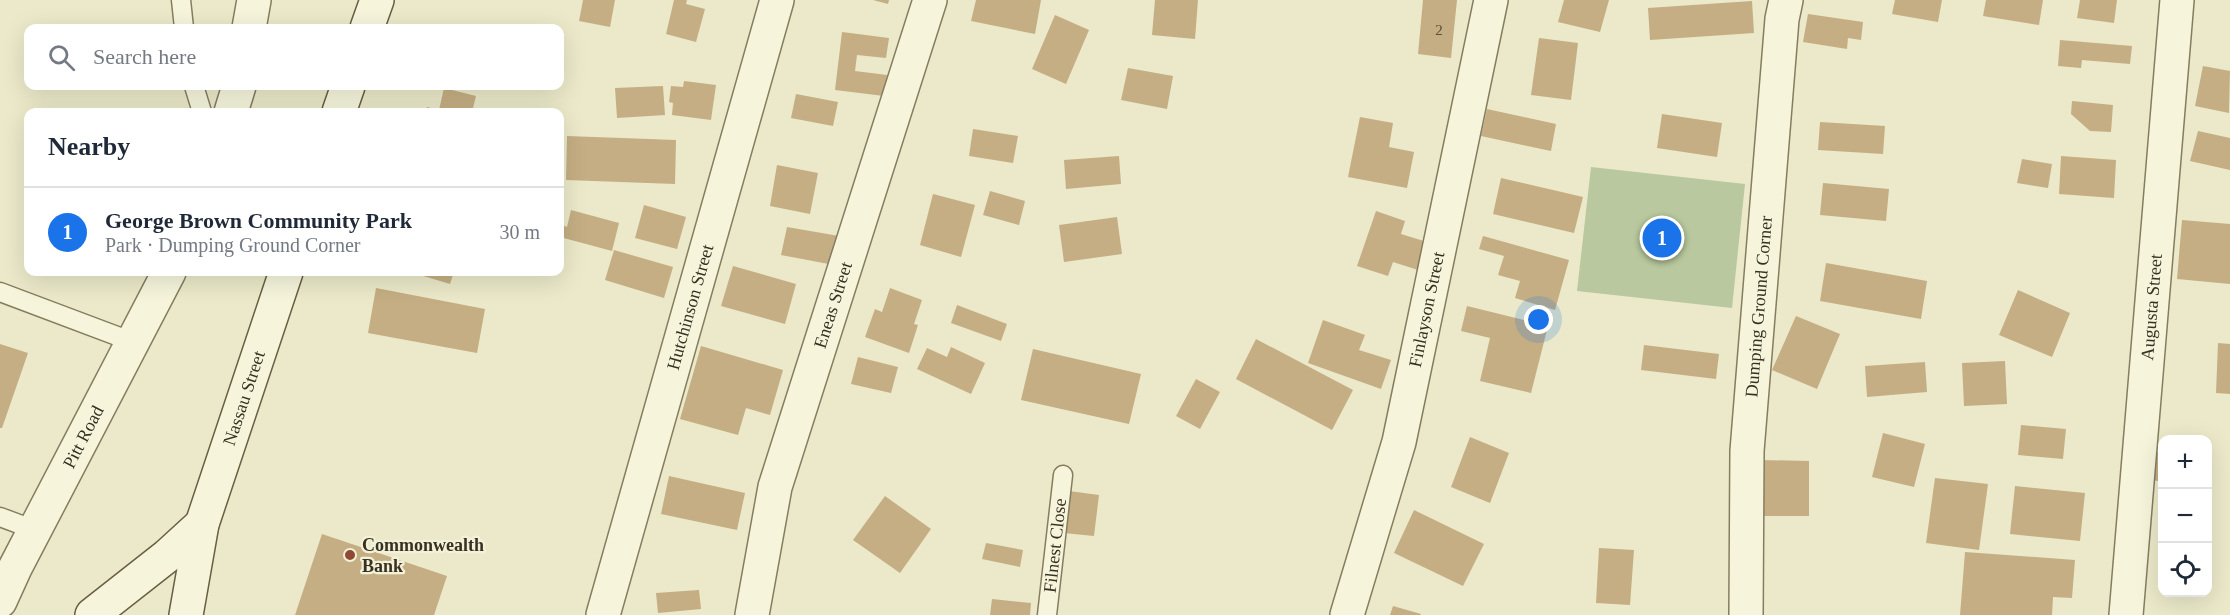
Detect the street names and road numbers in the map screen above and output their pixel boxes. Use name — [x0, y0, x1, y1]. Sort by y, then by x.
street label: Dumping Ground Corner — [1741, 215, 1776, 398]
street label: Hutchinson Street — [663, 242, 717, 372]
street label: Finlayson Street — [1405, 250, 1448, 369]
street label: Augusta Street — [2137, 253, 2166, 361]
street label: Eneas Street — [810, 259, 856, 351]
street label: Nassau Street — [219, 348, 269, 448]
street label: Pitt Road — [59, 402, 108, 472]
street label: Filnest Close — [1040, 497, 1070, 594]

